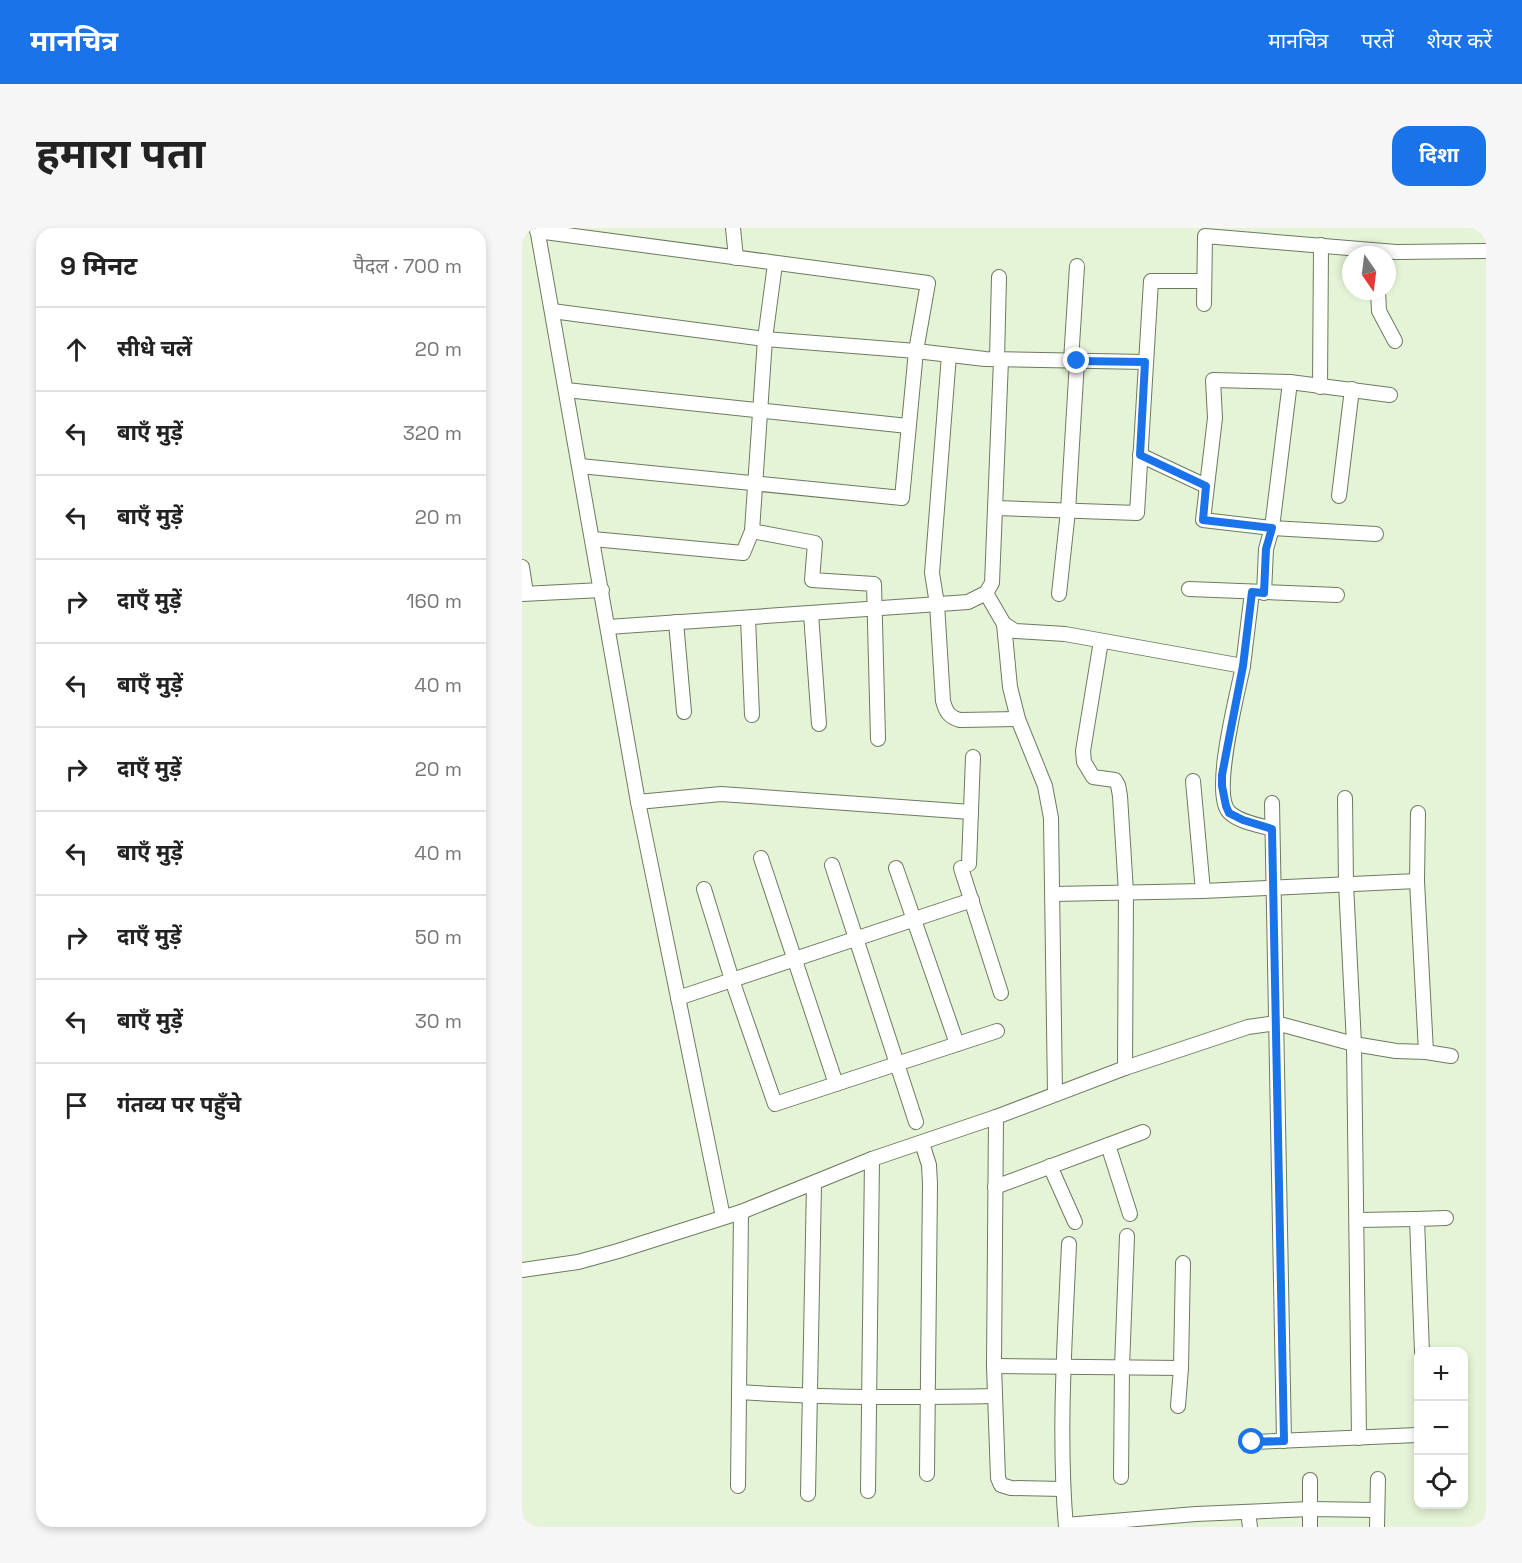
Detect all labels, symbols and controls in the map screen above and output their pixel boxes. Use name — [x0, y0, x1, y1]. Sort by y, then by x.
text: मानचित्र — [30, 23, 118, 59]
text: मानचित्र — [1268, 27, 1328, 54]
text: परतें — [1361, 27, 1394, 54]
text: शेयर करें — [1427, 27, 1492, 54]
button: दिशा — [1392, 126, 1486, 186]
text: हमारा पता — [36, 127, 205, 180]
north arrow — [1342, 246, 1396, 300]
text: 9 मिनट — [60, 249, 137, 283]
text: पैदल · 700 m — [353, 253, 462, 279]
icon: ahead — [60, 333, 93, 366]
text: सीधे चलें — [117, 334, 192, 362]
text: 20 m — [415, 336, 462, 362]
route end — [1063, 347, 1089, 373]
icon: left — [60, 417, 93, 450]
text: बाएँ मुड़ें — [117, 418, 183, 446]
text: 320 m — [403, 420, 462, 446]
icon: left — [60, 501, 93, 534]
text: बाएँ मुड़ें — [117, 502, 183, 530]
text: 20 m — [415, 504, 462, 530]
icon: right — [60, 585, 93, 618]
text: दाएँ मुड़ें — [117, 586, 182, 614]
text: 160 m — [406, 588, 462, 614]
icon: left — [60, 669, 93, 702]
text: बाएँ मुड़ें — [117, 670, 183, 698]
text: 40 m — [414, 672, 462, 698]
icon: right — [60, 753, 93, 786]
text: दाएँ मुड़ें — [117, 754, 182, 782]
text: 20 m — [415, 756, 462, 782]
icon: left — [60, 837, 93, 870]
text: बाएँ मुड़ें — [117, 838, 183, 866]
text: 40 m — [414, 840, 462, 866]
icon: right — [60, 921, 93, 954]
text: दाएँ मुड़ें — [117, 922, 182, 950]
text: 50 m — [415, 924, 462, 950]
icon: left — [60, 1005, 93, 1038]
text: बाएँ मुड़ें — [117, 1006, 183, 1034]
text: 30 m — [415, 1008, 462, 1034]
icon: arrive — [60, 1089, 93, 1122]
text: गंतव्य पर पहुँचे — [117, 1090, 241, 1118]
map controls — [1414, 1347, 1468, 1509]
button: + — [1414, 1347, 1468, 1401]
button: − — [1414, 1401, 1468, 1455]
route start — [1238, 1428, 1264, 1454]
button: locate — [1414, 1455, 1468, 1509]

